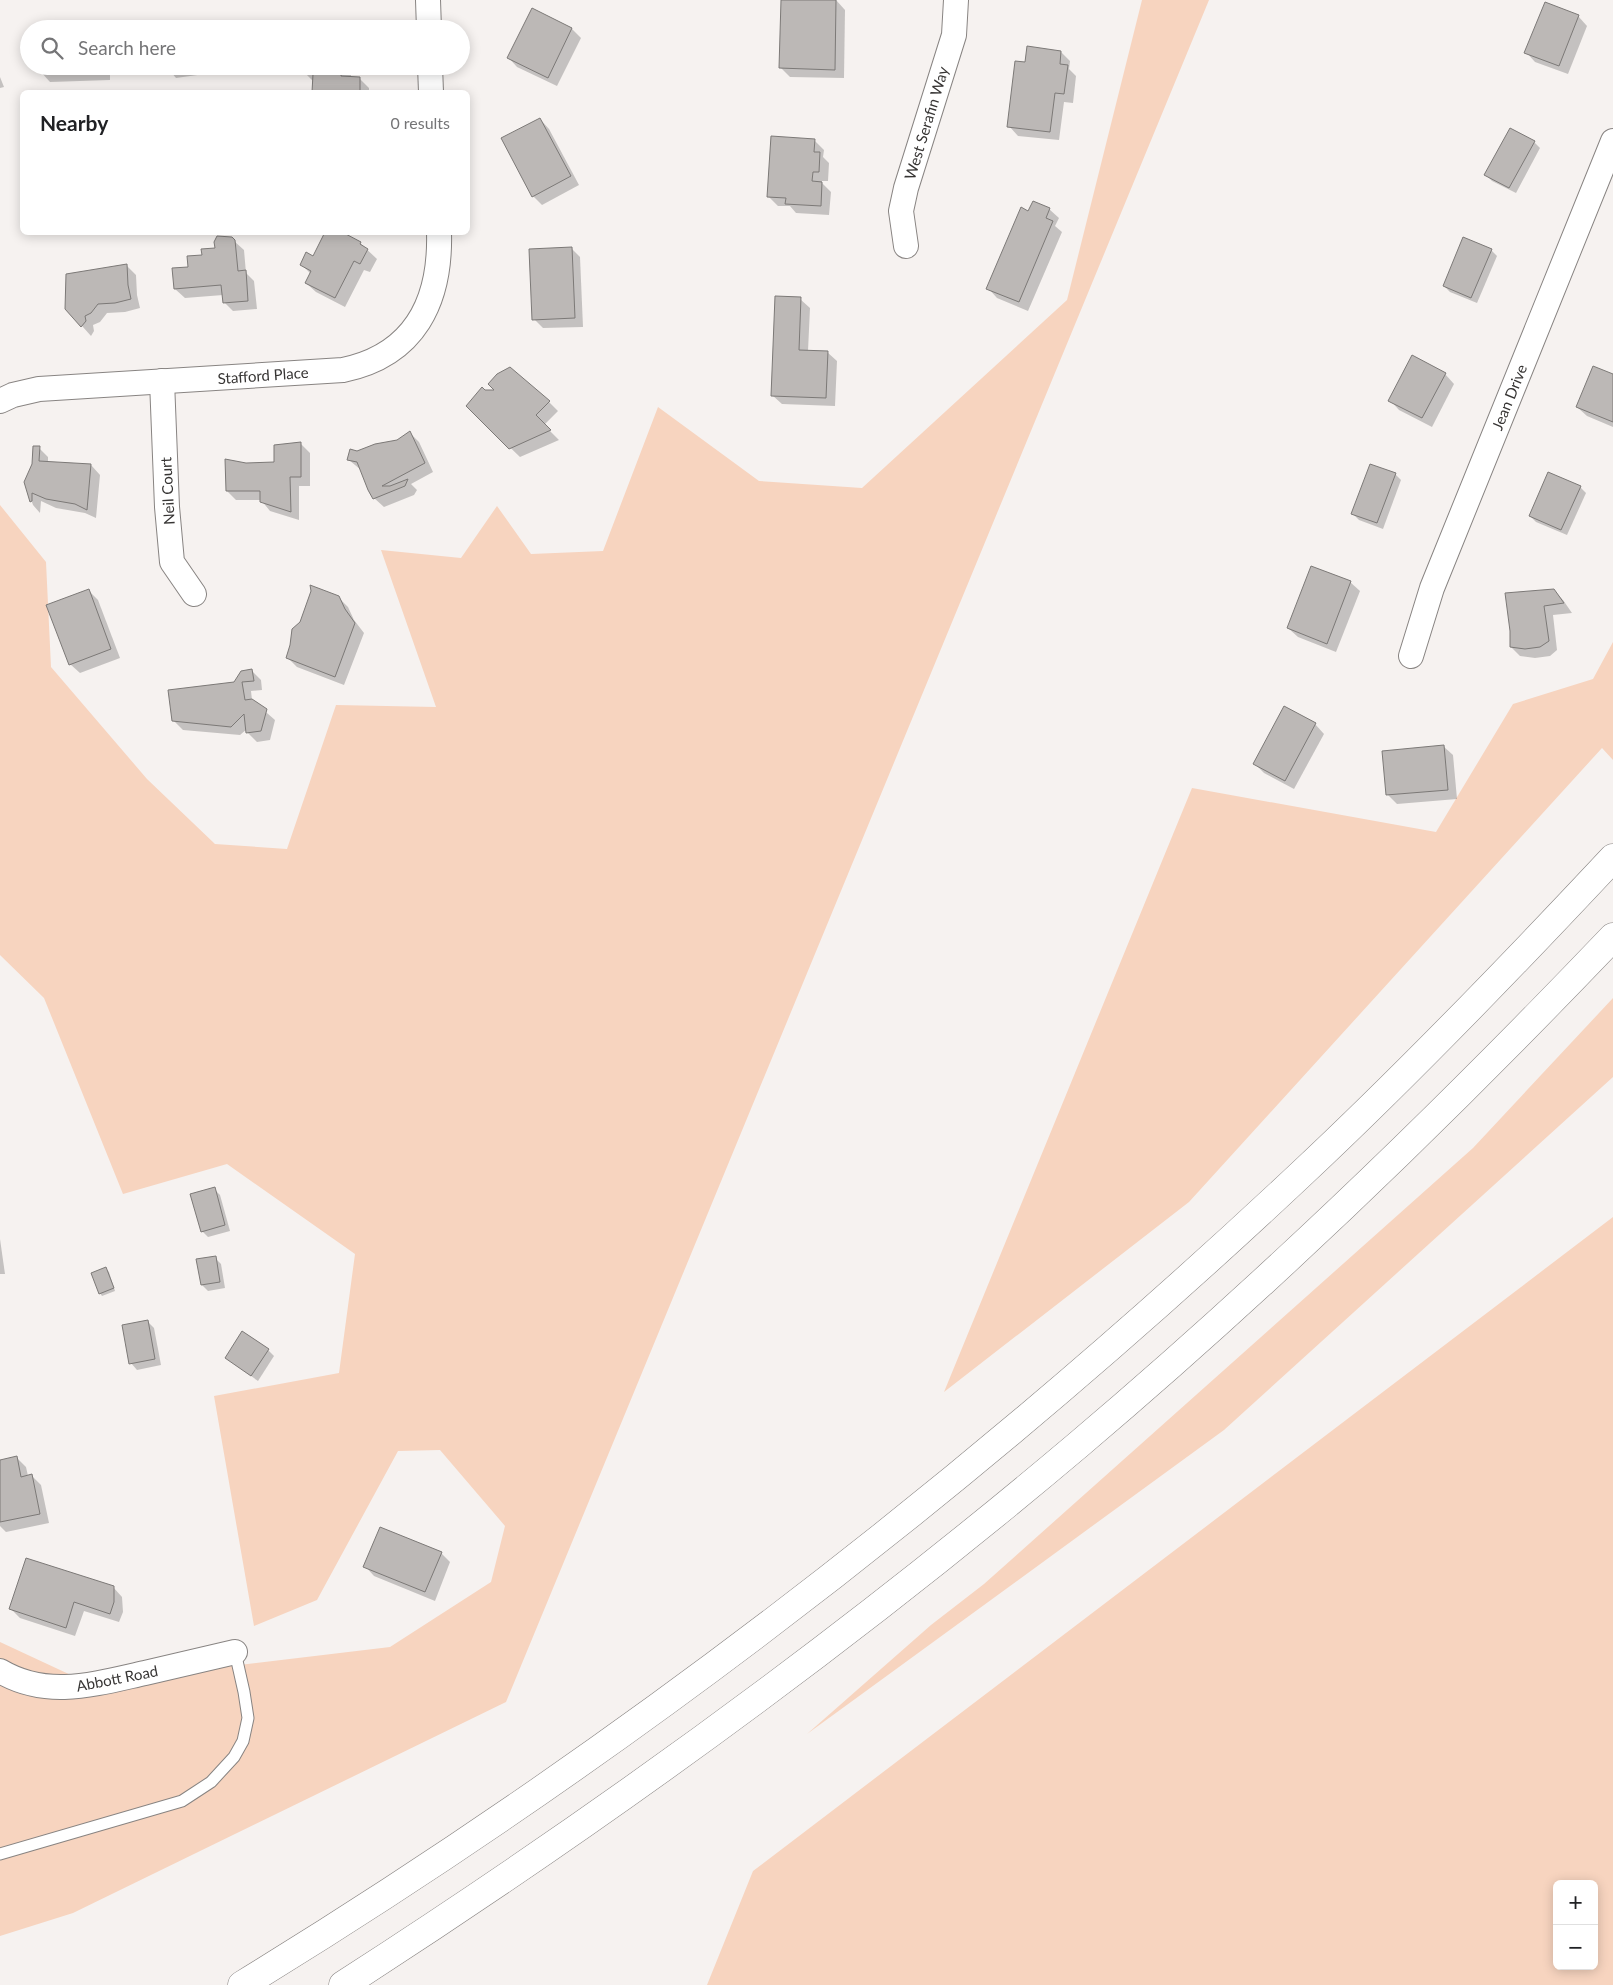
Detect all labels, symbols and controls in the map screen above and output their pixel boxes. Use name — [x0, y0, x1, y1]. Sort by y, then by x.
search box — [20, 20, 470, 75]
icon: search — [38, 34, 66, 62]
text: Search here — [78, 36, 176, 59]
street label: West Serafin Way — [900, 64, 952, 182]
text: Nearby — [40, 110, 108, 135]
text: 0 results — [390, 113, 450, 132]
street label: Jean Drive — [1488, 361, 1530, 433]
street label: Stafford Place — [217, 363, 309, 387]
street label: Neil Court — [156, 456, 178, 525]
street label: Abbott Road — [75, 1661, 159, 1695]
map controls — [1553, 1880, 1598, 1970]
button: + — [1553, 1880, 1598, 1925]
button: − — [1553, 1925, 1598, 1970]

